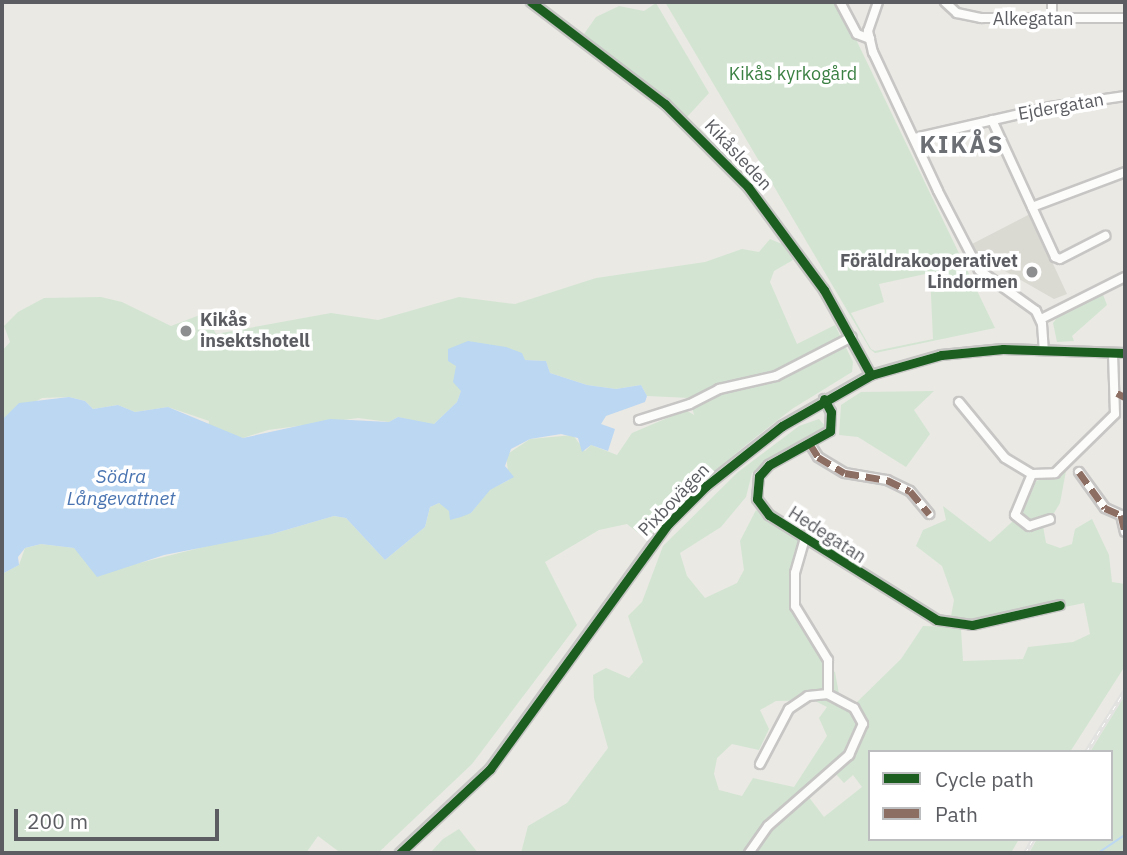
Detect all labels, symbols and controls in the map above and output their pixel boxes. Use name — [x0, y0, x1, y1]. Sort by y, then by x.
street label: Alkegatan — [993, 8, 1073, 30]
park label: Kikås kyrkogård — [729, 63, 857, 85]
street label: Ejdergatan — [1016, 89, 1106, 125]
street label: Kikåsleden — [700, 115, 776, 195]
district label: KIKÅS — [920, 131, 1004, 159]
place label: Föräldrakooperativet Lindormen — [840, 251, 1018, 294]
marker: Föräldrakooperativet Lindormen — [1024, 264, 1040, 280]
place label: Kikås insektshotell — [200, 310, 310, 352]
marker: Kikås insektshotell — [178, 323, 194, 339]
street label: Pixbovägen — [634, 459, 714, 541]
water label: Södra Långevattnet — [67, 466, 175, 510]
street label: Hedegatan — [784, 502, 870, 568]
legend — [868, 750, 1113, 841]
text: Cycle path — [935, 765, 1034, 793]
scale bar — [18, 796, 222, 840]
text: Path — [935, 800, 978, 828]
text: 200 m — [27, 807, 88, 835]

